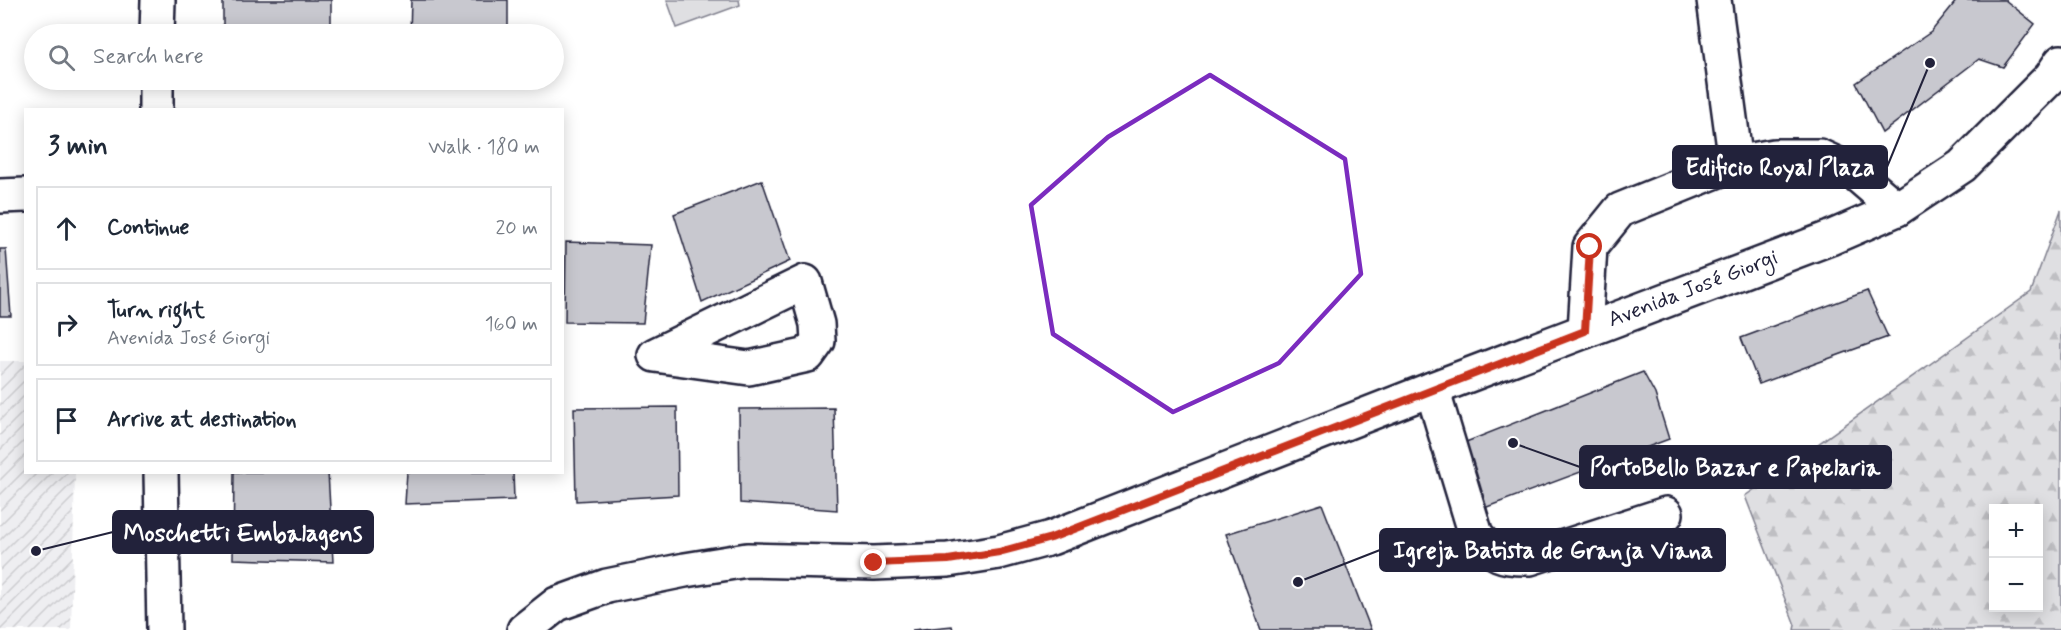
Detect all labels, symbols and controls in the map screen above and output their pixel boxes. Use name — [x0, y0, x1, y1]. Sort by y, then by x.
search box — [24, 24, 564, 90]
icon: search — [45, 41, 78, 74]
text: Search here — [93, 43, 204, 71]
text: 3 min — [48, 130, 108, 164]
text: Walk · 180 m — [428, 134, 540, 161]
callout: Edificio Royal Plaza — [1673, 146, 1887, 188]
text: Edificio Royal Plaza — [1685, 153, 1875, 184]
icon: ahead — [50, 212, 83, 245]
text: Continue — [107, 214, 189, 242]
text: 20 m — [495, 215, 538, 242]
route start — [1576, 233, 1602, 259]
street label: Avenida José Giorgi — [1604, 244, 1783, 337]
text: Turn right — [107, 297, 205, 325]
icon: right — [50, 308, 83, 341]
text: 160 m — [485, 311, 538, 338]
text: Avenida José Giorgi — [107, 325, 270, 352]
icon: arrive — [50, 404, 83, 437]
text: Arrive at destination — [107, 406, 297, 434]
callout: PortoBello Bazar e Papelaria — [1580, 446, 1891, 488]
text: PortoBello Bazar e Papelaria — [1590, 453, 1881, 484]
map controls — [1989, 504, 2043, 612]
button: + — [1989, 504, 2043, 558]
callout: Moschetti Embalagens — [113, 511, 373, 553]
text: Moschetti Embalagens — [123, 519, 363, 551]
callout: Igreja Batista de Granja Viana — [1380, 529, 1725, 571]
text: Igreja Batista de Granja Viana — [1393, 536, 1713, 568]
route end — [860, 549, 886, 575]
button: − — [1989, 558, 2043, 612]

